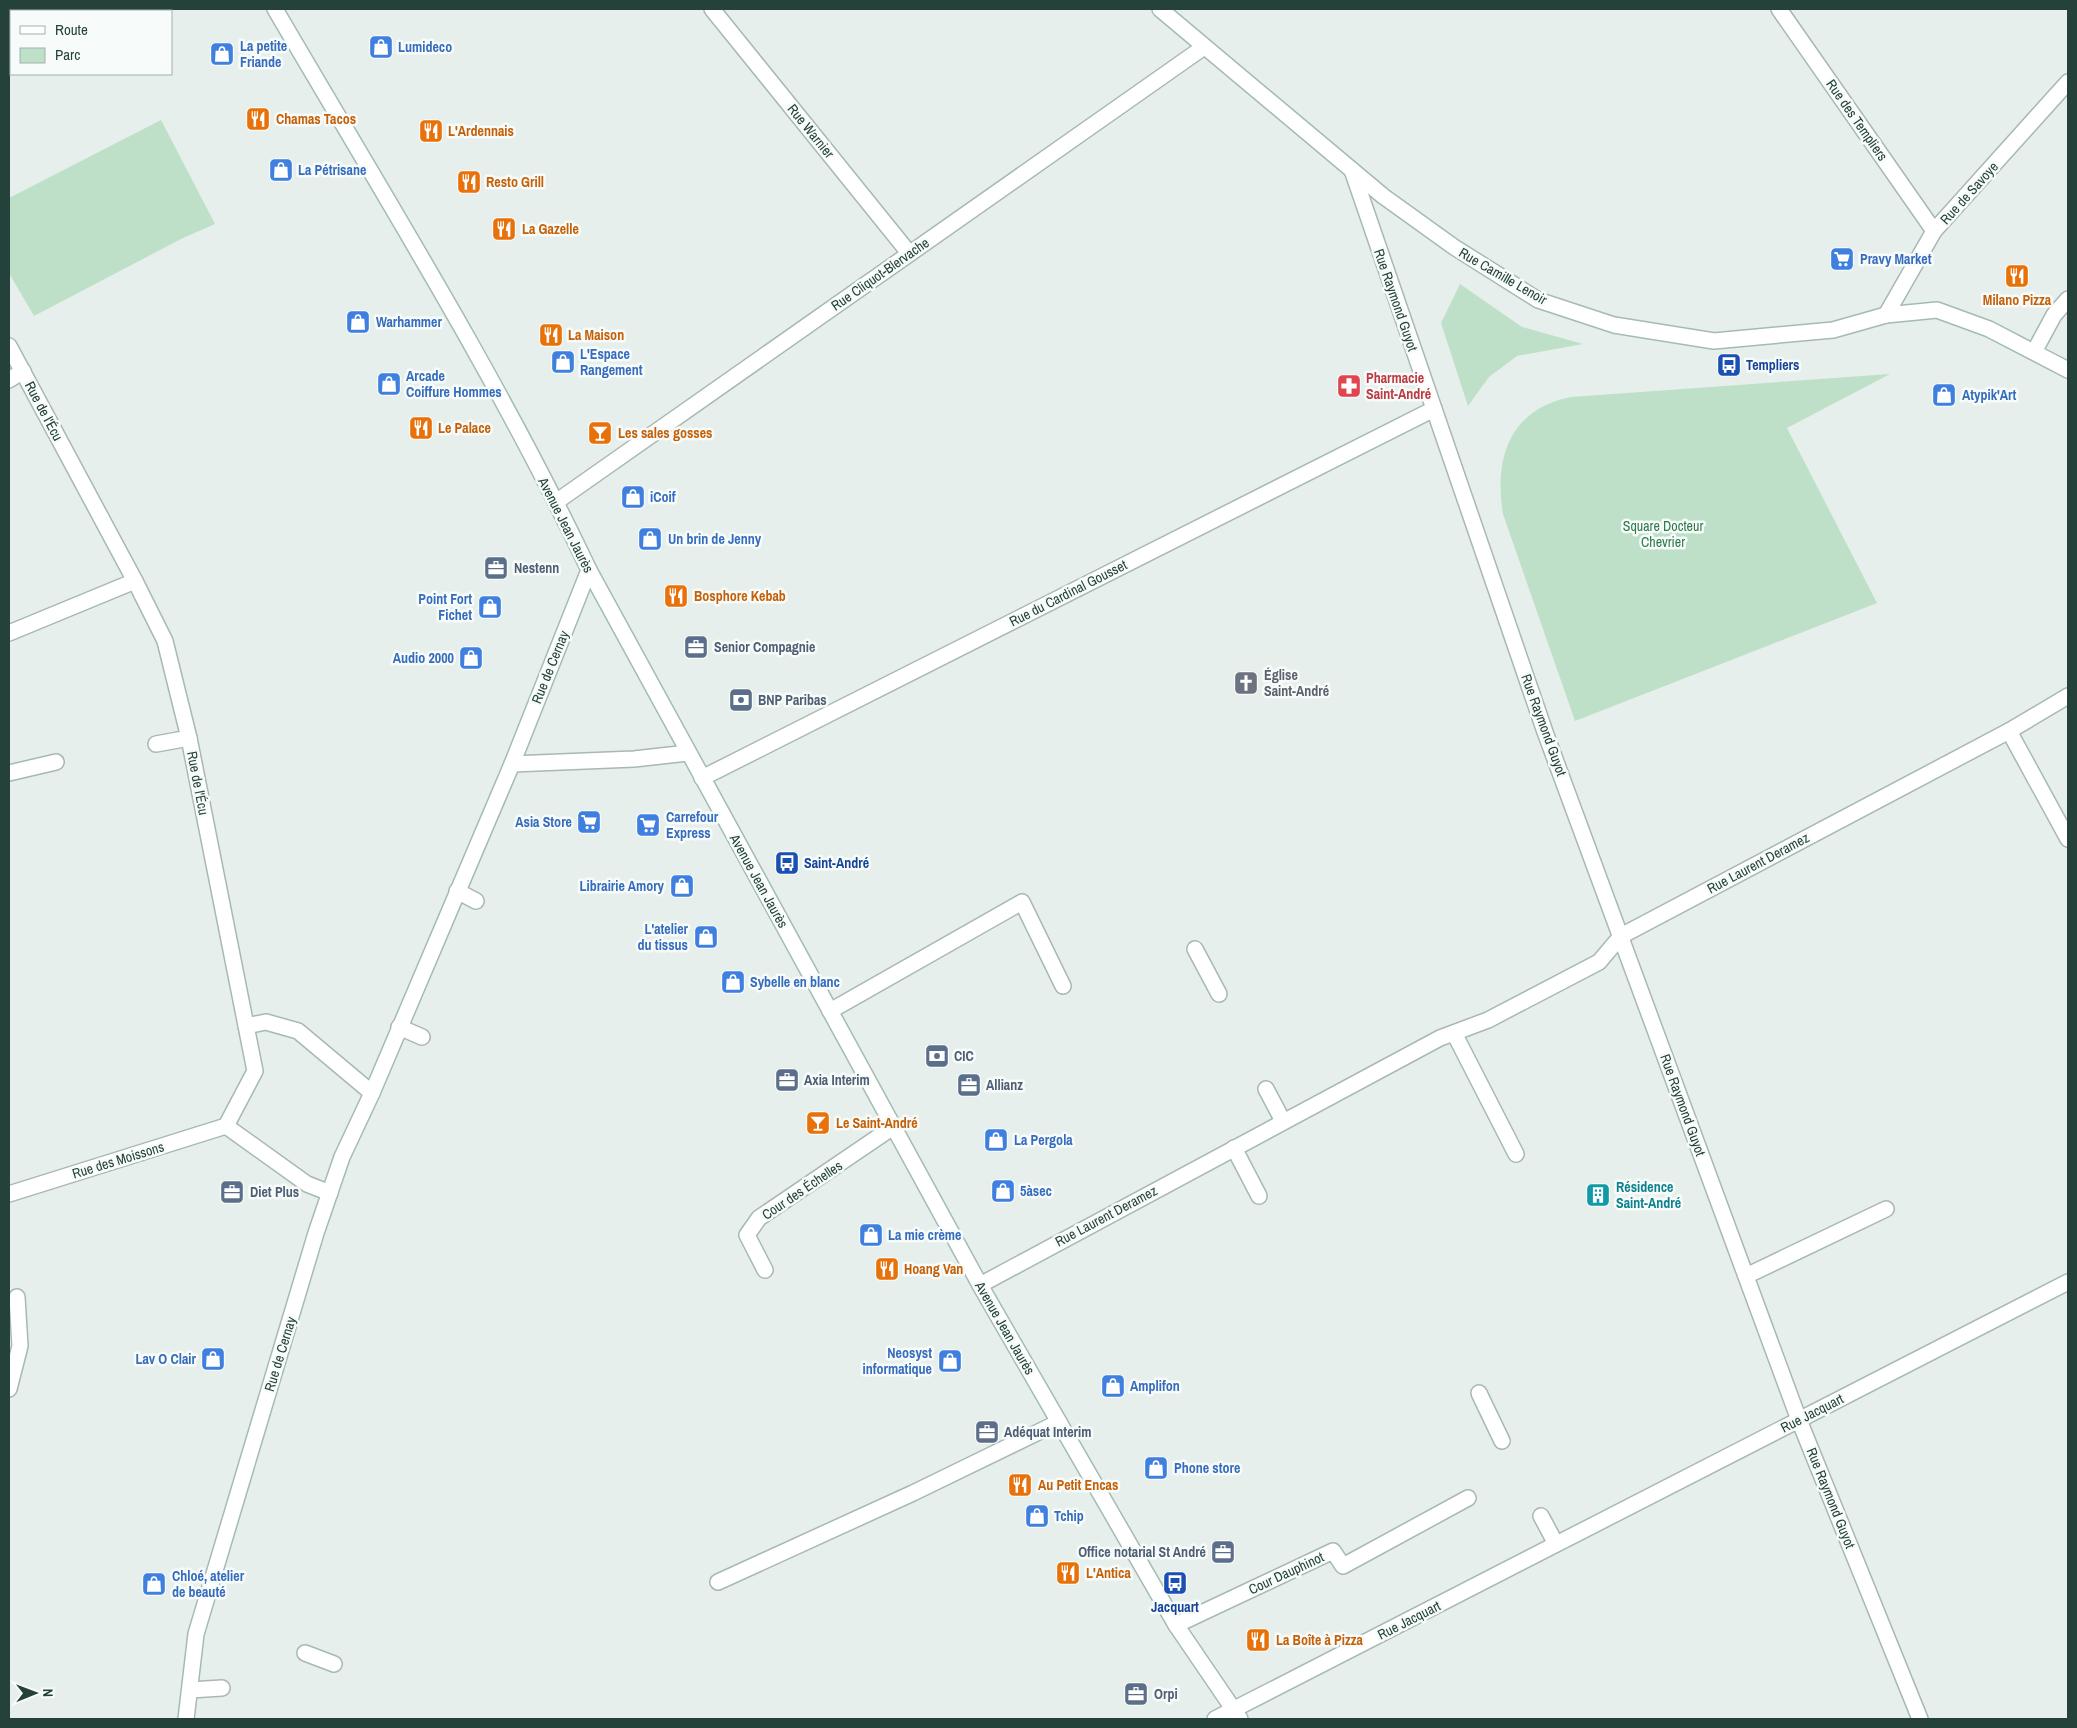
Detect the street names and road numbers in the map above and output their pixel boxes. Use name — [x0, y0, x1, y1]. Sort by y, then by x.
street label: Rue des Templiers — [1822, 76, 1892, 164]
street label: Rue Warnier — [784, 100, 838, 162]
street label: Rue de Savoye — [1936, 158, 2002, 228]
street label: Rue Cliquot-Blervache — [828, 234, 932, 314]
street label: Rue Camille Lenoir — [1456, 243, 1550, 309]
street label: Rue Raymond Guyot — [1370, 246, 1422, 354]
street label: Rue de l'Écu — [21, 378, 67, 444]
street label: Avenue Jean Jaurès — [534, 473, 598, 576]
street label: Rue du Cardinal Gousset — [1006, 556, 1130, 630]
street label: Rue de Cernay — [527, 628, 573, 706]
street label: Rue Raymond Guyot — [1517, 672, 1571, 778]
street label: Rue de l'Écu — [183, 750, 213, 816]
street label: Rue Laurent Deramez — [1704, 828, 1812, 897]
street label: Avenue Jean Jaurès — [725, 830, 792, 931]
street label: Rue Raymond Guyot — [1656, 1052, 1710, 1158]
street label: Rue des Moissons — [70, 1137, 166, 1183]
street label: Cour des Échelles — [758, 1156, 846, 1224]
street label: Rue Laurent Deramez — [1052, 1181, 1160, 1250]
street label: Avenue Jean Jaurès — [971, 1277, 1039, 1378]
street label: Rue de Cernay — [260, 1314, 300, 1394]
street label: Rue Jacquart — [1777, 1389, 1847, 1437]
street label: Rue Raymond Guyot — [1803, 1445, 1859, 1551]
street label: Cour Dauphinot — [1245, 1548, 1327, 1598]
street label: Rue Jacquart — [1374, 1596, 1444, 1644]

